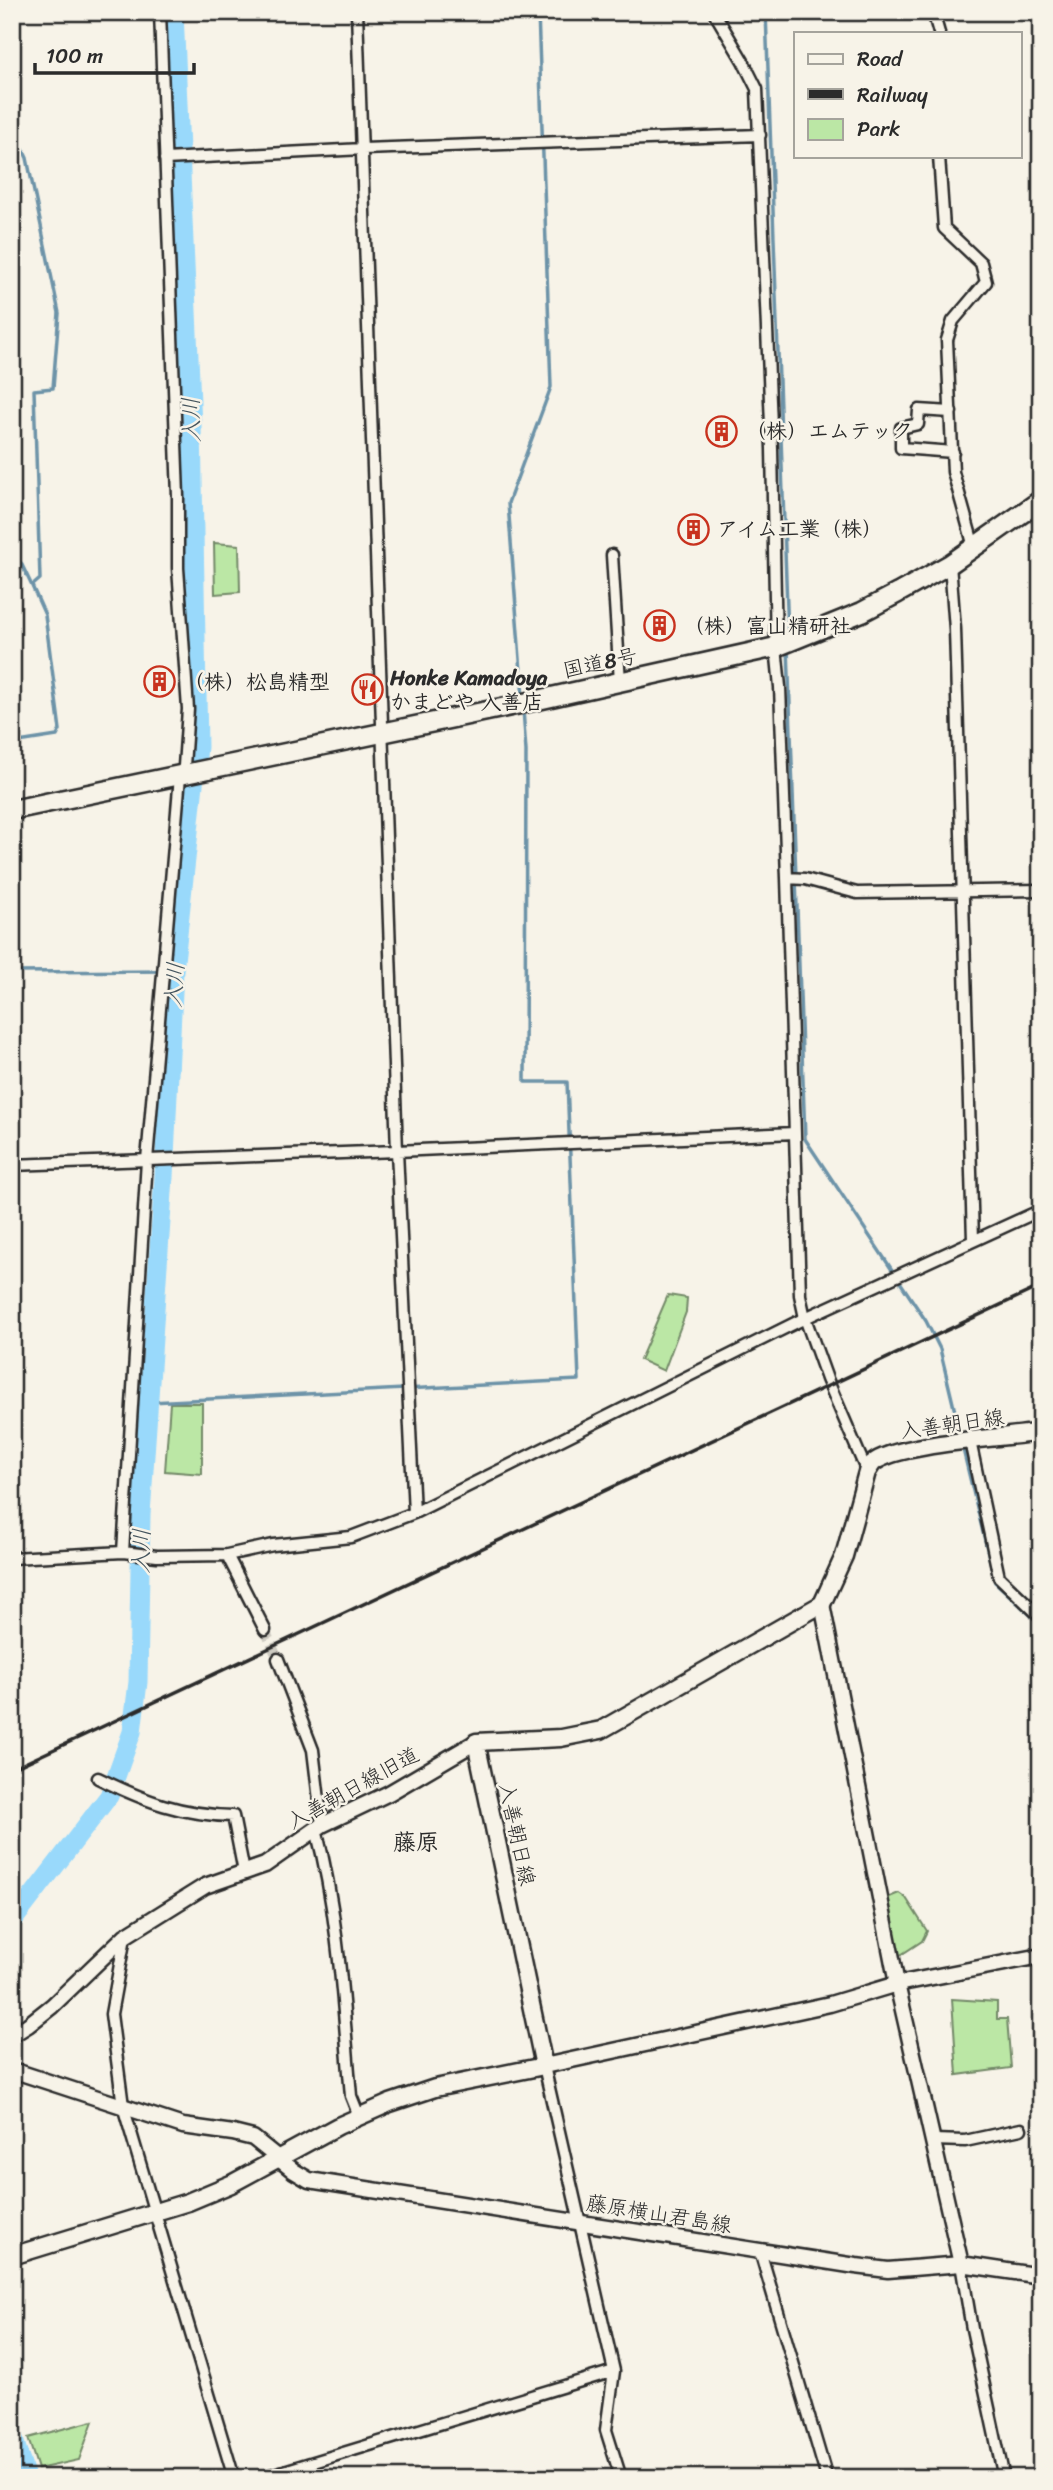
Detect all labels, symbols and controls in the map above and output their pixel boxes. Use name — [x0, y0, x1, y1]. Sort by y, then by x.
scale bar — [35, 32, 194, 76]
legend — [794, 32, 1021, 158]
text: 100 m — [46, 37, 103, 75]
text: Road — [857, 40, 904, 78]
text: Railway — [857, 76, 928, 114]
text: Park — [857, 110, 900, 148]
water label: 入川 — [170, 396, 213, 444]
place label: （株）エムテック — [745, 412, 913, 450]
building icon: （株）エムテック — [705, 414, 739, 448]
place label: アイム工業（株） — [717, 510, 883, 548]
building icon: アイム工業（株） — [677, 512, 711, 546]
place label: （株）富山精研社 — [683, 607, 851, 645]
building icon: （株）富山精研社 — [643, 609, 677, 643]
street label: 国道8号 — [559, 637, 641, 689]
place label: Honke Kamadoya かまどや 入善店 — [389, 659, 548, 721]
place label: （株）松島精型 — [183, 663, 330, 701]
building icon: （株）松島精型 — [143, 665, 177, 699]
restaurant icon: Honke Kamadoya かまどや 入善店 — [350, 673, 384, 707]
water label: 入川 — [152, 961, 197, 1009]
street label: 入善朝日線 — [897, 1398, 1007, 1450]
water label: 入川 — [121, 1528, 162, 1574]
street label: 入善朝日線旧道 — [280, 1736, 426, 1840]
street label: 入善朝日線 — [487, 1779, 547, 1889]
district label: 藤原 — [393, 1822, 439, 1863]
street label: 藤原横山君島線 — [583, 2184, 735, 2244]

